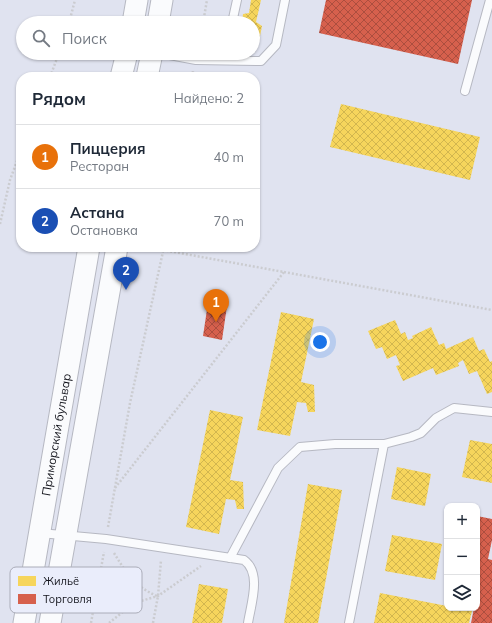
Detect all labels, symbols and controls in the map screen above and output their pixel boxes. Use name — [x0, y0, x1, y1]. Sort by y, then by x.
search box — [16, 16, 260, 60]
icon: search — [30, 27, 52, 49]
text: Поиск — [62, 29, 107, 48]
text: Рядом — [32, 88, 86, 109]
text: Найдено: 2 — [174, 90, 244, 106]
text: Пиццерия — [70, 139, 146, 158]
text: 1 — [41, 149, 49, 165]
text: 40 m — [214, 149, 244, 165]
text: Ресторан — [70, 158, 129, 174]
text: Астана — [70, 203, 125, 222]
text: 2 — [41, 213, 49, 229]
text: 70 m — [214, 213, 244, 229]
text: Остановка — [70, 222, 138, 238]
pin: 2 — [113, 257, 139, 290]
pin: 1 — [203, 289, 229, 322]
your location — [310, 332, 330, 352]
street label: Приморский бульвар — [38, 372, 74, 497]
map controls — [444, 503, 480, 611]
button: + — [444, 503, 480, 539]
button: − — [444, 539, 480, 575]
legend — [10, 567, 142, 613]
text: Жильё — [43, 574, 79, 588]
button: layers — [444, 575, 480, 611]
text: Торговля — [43, 592, 92, 606]

